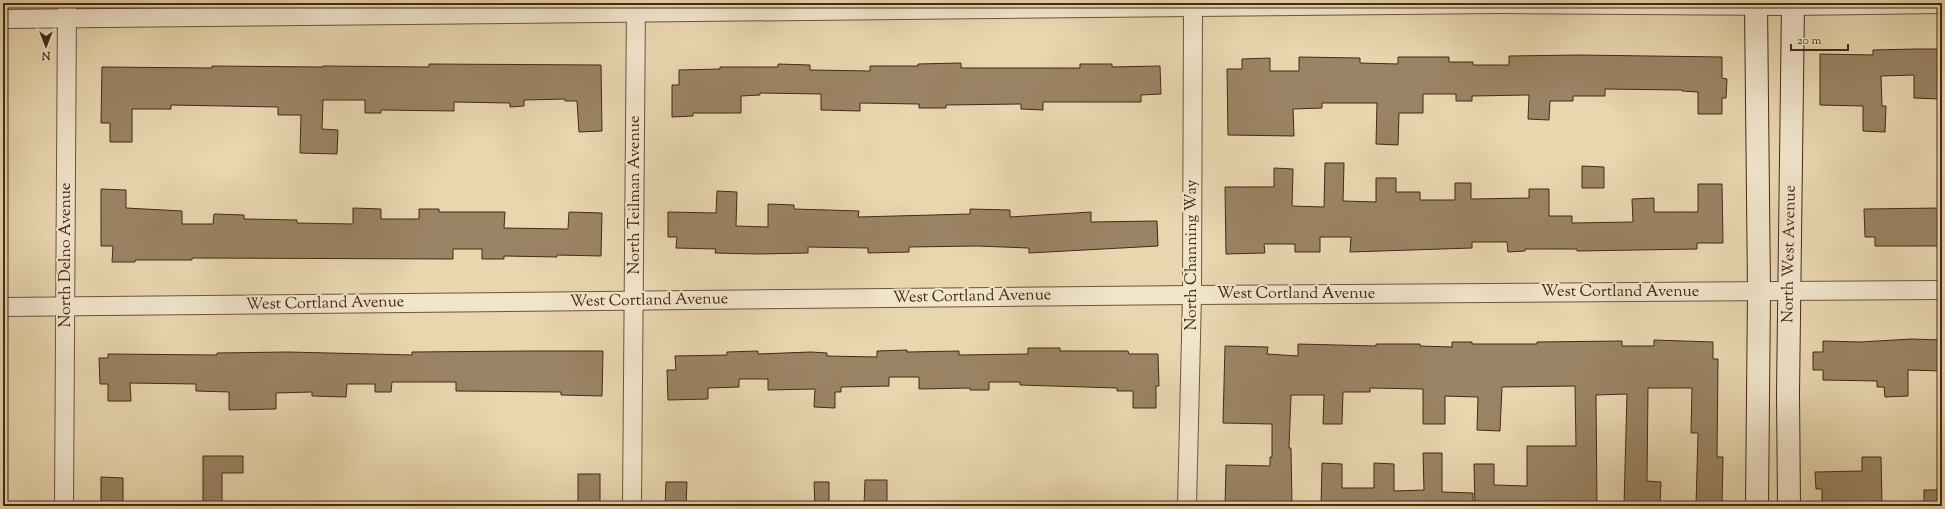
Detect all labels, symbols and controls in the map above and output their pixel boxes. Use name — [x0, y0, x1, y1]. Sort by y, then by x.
north arrow — [26, 26, 66, 66]
scale bar — [1791, 26, 1848, 52]
text: 20 m — [1797, 32, 1822, 50]
text: N — [41, 47, 51, 63]
street label: North Teilman Avenue — [624, 116, 647, 274]
street label: North Channing Way — [1181, 179, 1204, 331]
street label: North Delno Avenue — [55, 183, 78, 328]
street label: North West Avenue — [1777, 185, 1803, 323]
street label: West Cortland Avenue — [1541, 281, 1699, 304]
street label: West Cortland Avenue — [1217, 283, 1375, 306]
street label: West Cortland Avenue — [893, 284, 1051, 310]
street label: West Cortland Avenue — [570, 288, 728, 314]
street label: West Cortland Avenue — [246, 291, 404, 317]

